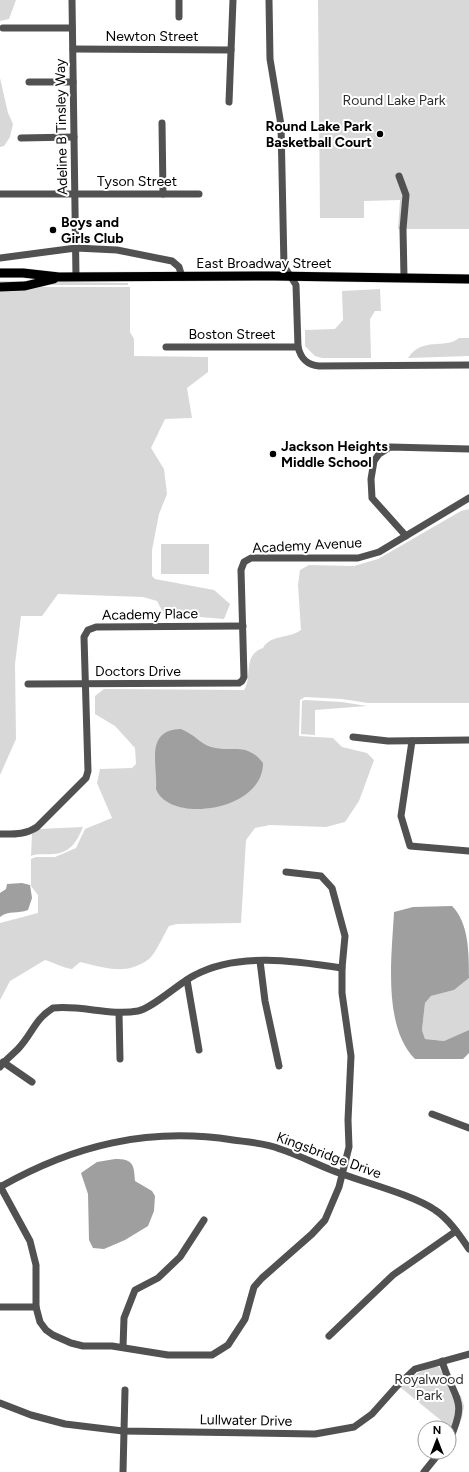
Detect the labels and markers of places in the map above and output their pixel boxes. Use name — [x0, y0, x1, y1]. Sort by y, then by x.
place label: Round Lake Park Basketball Court — [265, 118, 372, 151]
marker: Round Lake Park Basketball Court — [375, 129, 385, 139]
place label: Boys and Girls Club — [61, 214, 124, 247]
marker: Boys and Girls Club — [48, 225, 58, 235]
place label: Jackson Heights Middle School — [281, 438, 388, 471]
marker: Jackson Heights Middle School — [268, 449, 278, 459]

